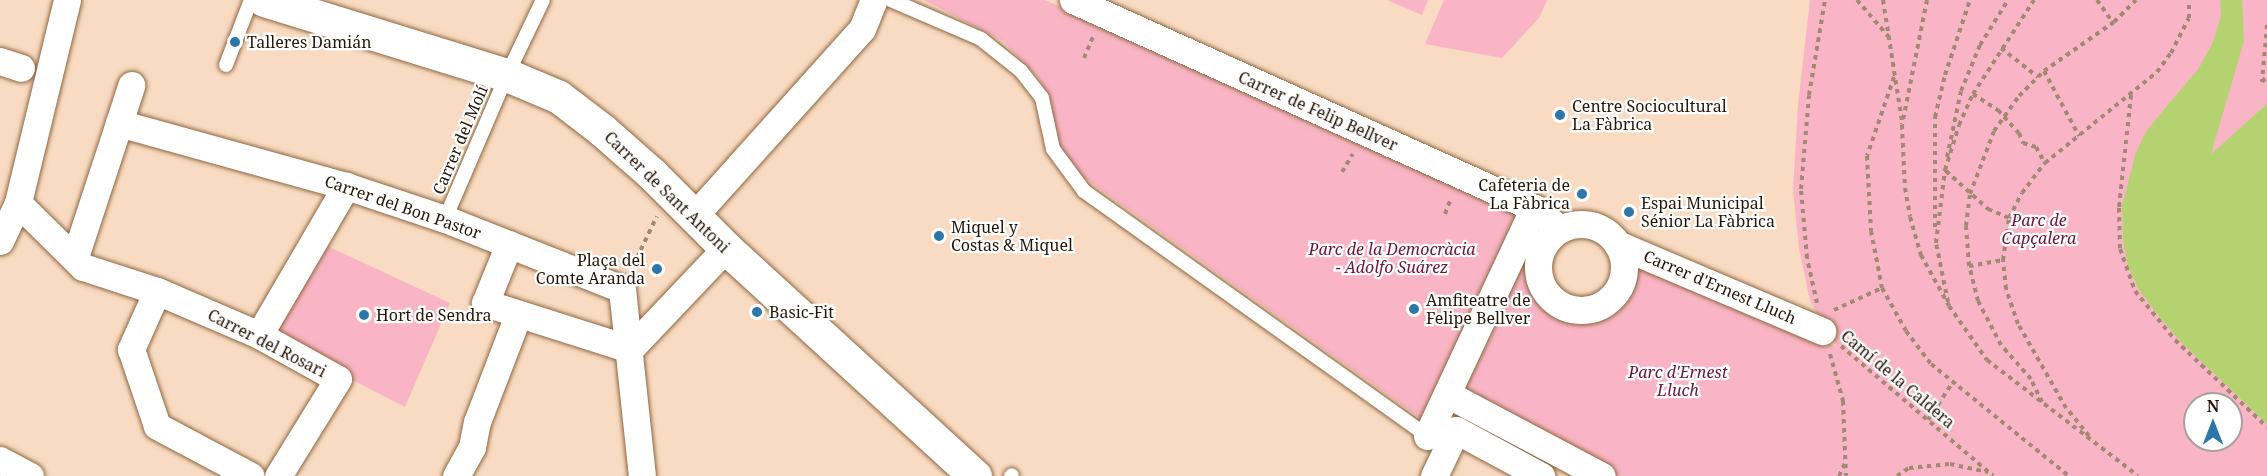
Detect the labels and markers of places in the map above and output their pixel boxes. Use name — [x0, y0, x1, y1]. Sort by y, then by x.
place label: Talleres Damián — [247, 32, 371, 52]
marker: Talleres Damián — [228, 35, 242, 49]
place label: Centre Sociocultural La Fàbrica — [1572, 96, 1727, 134]
marker: Centre Sociocultural La Fàbrica — [1553, 108, 1567, 122]
place label: Cafeteria de La Fàbrica — [1478, 175, 1570, 213]
marker: Cafeteria de La Fàbrica — [1575, 187, 1589, 201]
place label: Espai Municipal Sénior La Fàbrica — [1641, 193, 1775, 231]
marker: Espai Municipal Sénior La Fàbrica — [1622, 205, 1636, 219]
place label: Miquel y Costas & Miquel — [951, 217, 1073, 255]
marker: Miquel y Costas & Miquel — [932, 229, 946, 243]
place label: Plaça del Comte Aranda — [536, 250, 645, 288]
marker: Plaça del Comte Aranda — [650, 262, 664, 276]
place label: Amfiteatre de Felipe Bellver — [1426, 290, 1530, 328]
place label: Basic-Fit — [769, 302, 834, 322]
marker: Amfiteatre de Felipe Bellver — [1407, 302, 1421, 316]
place label: Hort de Sendra — [376, 305, 491, 325]
marker: Basic-Fit — [750, 305, 764, 319]
marker: Hort de Sendra — [357, 308, 371, 322]

